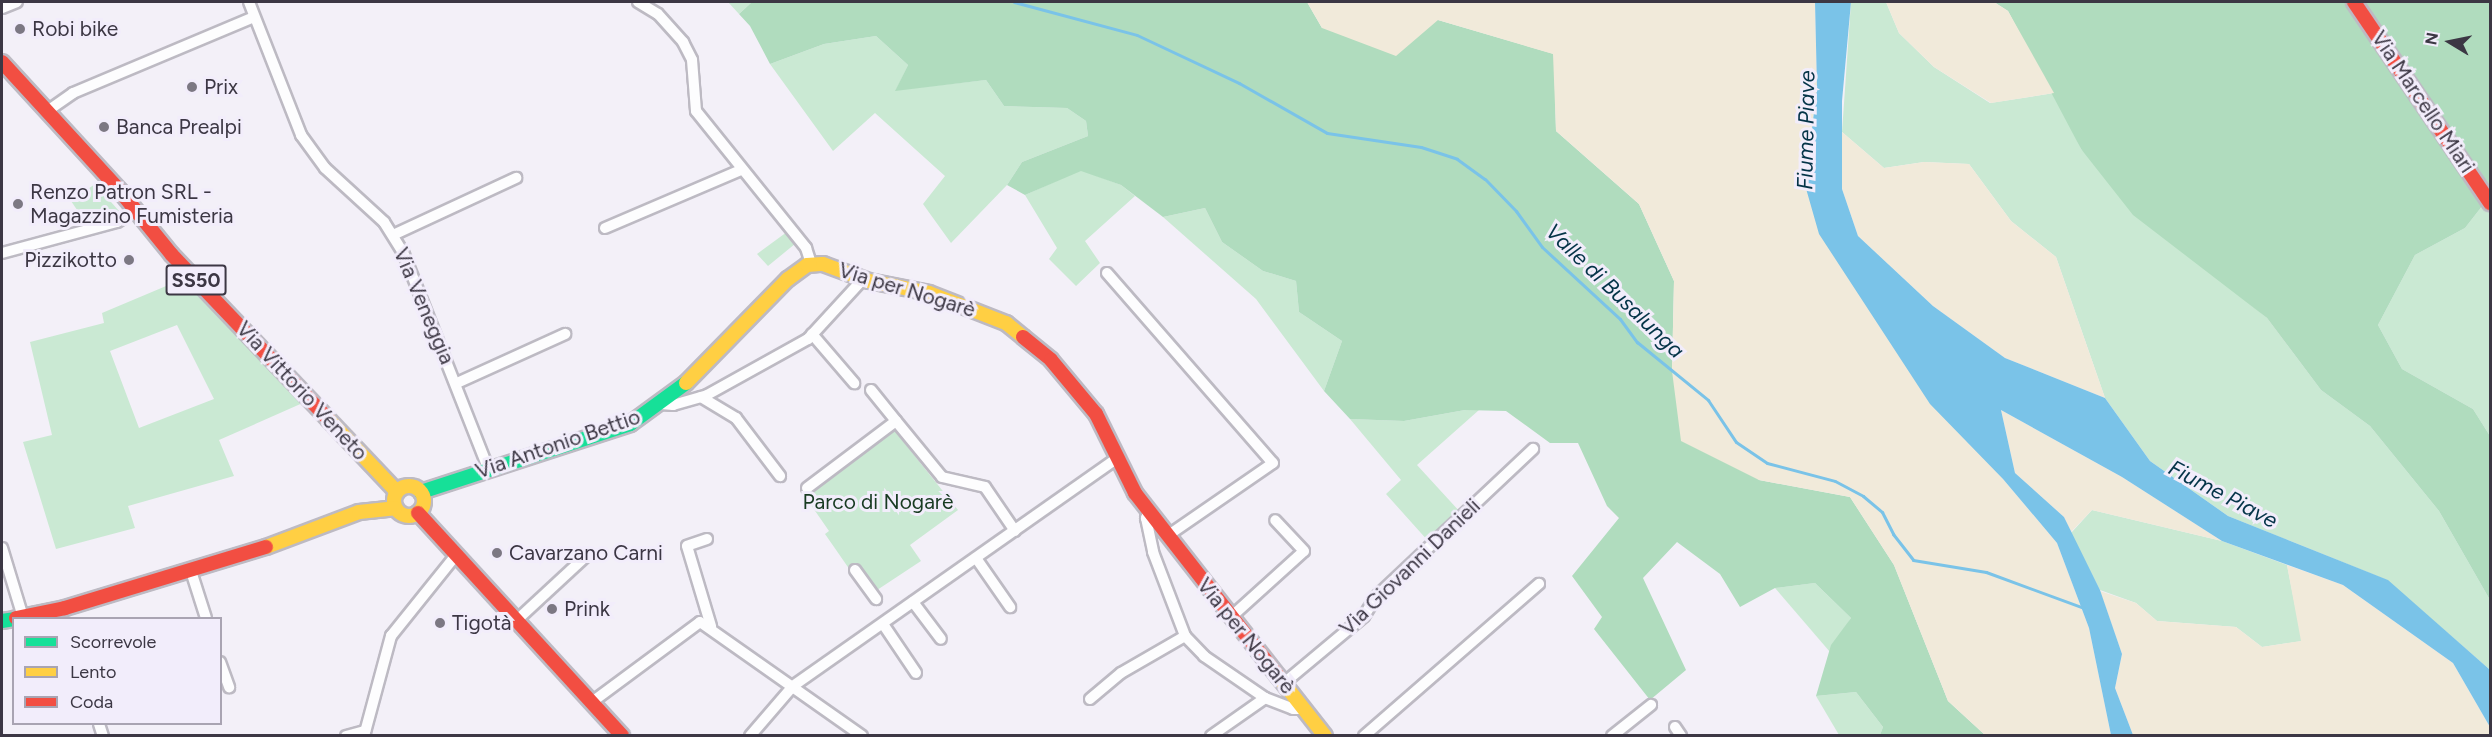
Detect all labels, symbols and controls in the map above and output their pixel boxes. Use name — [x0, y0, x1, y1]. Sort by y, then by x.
north arrow — [2420, 12, 2480, 72]
place label: Robi bike — [32, 16, 118, 42]
marker: Robi bike — [13, 22, 27, 36]
street label: Via Marcello Miari — [2366, 26, 2480, 178]
text: N — [2421, 31, 2442, 47]
water label: Fiume Piave — [1792, 70, 1820, 190]
place label: Prix — [204, 74, 238, 100]
marker: Prix — [185, 80, 199, 94]
place label: Banca Prealpi — [116, 114, 242, 140]
marker: Banca Prealpi — [97, 120, 111, 134]
place label: Renzo Patron SRL - Magazzino Fumisteria — [30, 179, 234, 229]
marker: Renzo Patron SRL - Magazzino Fumisteria — [11, 197, 25, 211]
water label: Valle di Busalunga — [1540, 218, 1690, 364]
street label: Via Veneggia — [388, 244, 460, 368]
place label: Pizzikotto — [24, 247, 117, 273]
marker: Pizzikotto — [122, 253, 136, 267]
street label: Via per Nogarè — [836, 257, 978, 323]
road number: SS50 — [164, 263, 228, 297]
street label: Via Vittorio Veneto — [231, 316, 373, 466]
street label: Via Antonio Bettio — [472, 404, 644, 484]
water label: Fiume Piave — [2164, 454, 2282, 534]
park label: Parco di Nogarè — [803, 489, 953, 515]
street label: Via Giovanni Danieli — [1334, 493, 1486, 641]
place label: Cavarzano Carni — [509, 540, 663, 566]
marker: Cavarzano Carni — [490, 546, 504, 560]
street label: Via per Nogarè — [1192, 573, 1300, 699]
place label: Prink — [564, 596, 610, 622]
marker: Prink — [545, 602, 559, 616]
place label: Tigotà — [452, 610, 512, 636]
marker: Tigotà — [433, 616, 447, 630]
legend — [12, 617, 222, 725]
text: Scorrevole — [70, 631, 156, 653]
text: Lento — [70, 661, 116, 683]
text: Coda — [70, 691, 113, 713]

